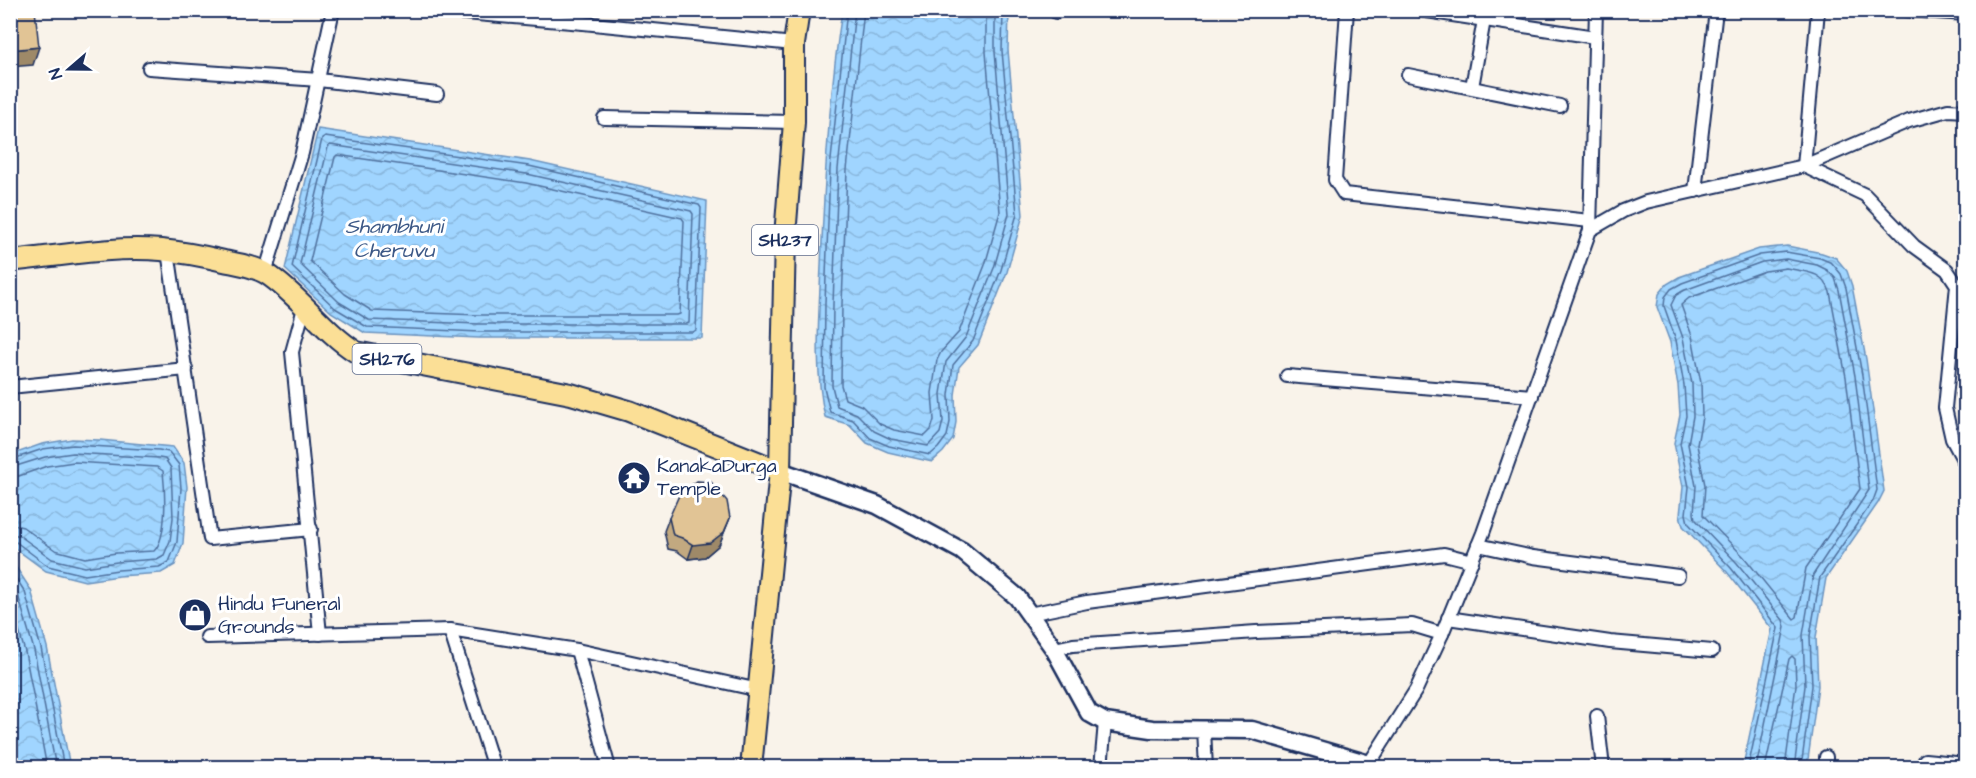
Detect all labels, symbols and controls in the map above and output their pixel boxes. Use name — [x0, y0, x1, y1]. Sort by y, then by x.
north arrow — [39, 39, 99, 99]
text: N — [44, 65, 68, 82]
water label: Shambhuni Cheruvu — [345, 212, 446, 265]
road number: SH237 — [752, 225, 818, 255]
road number: SH276 — [352, 344, 422, 374]
place label: KanakaDurga Temple — [657, 452, 777, 503]
temple icon: KanakaDurga Temple — [616, 460, 652, 496]
place label: Hindu Funeral Grounds — [218, 590, 341, 641]
shop icon: Hindu Funeral Grounds — [177, 597, 213, 633]

